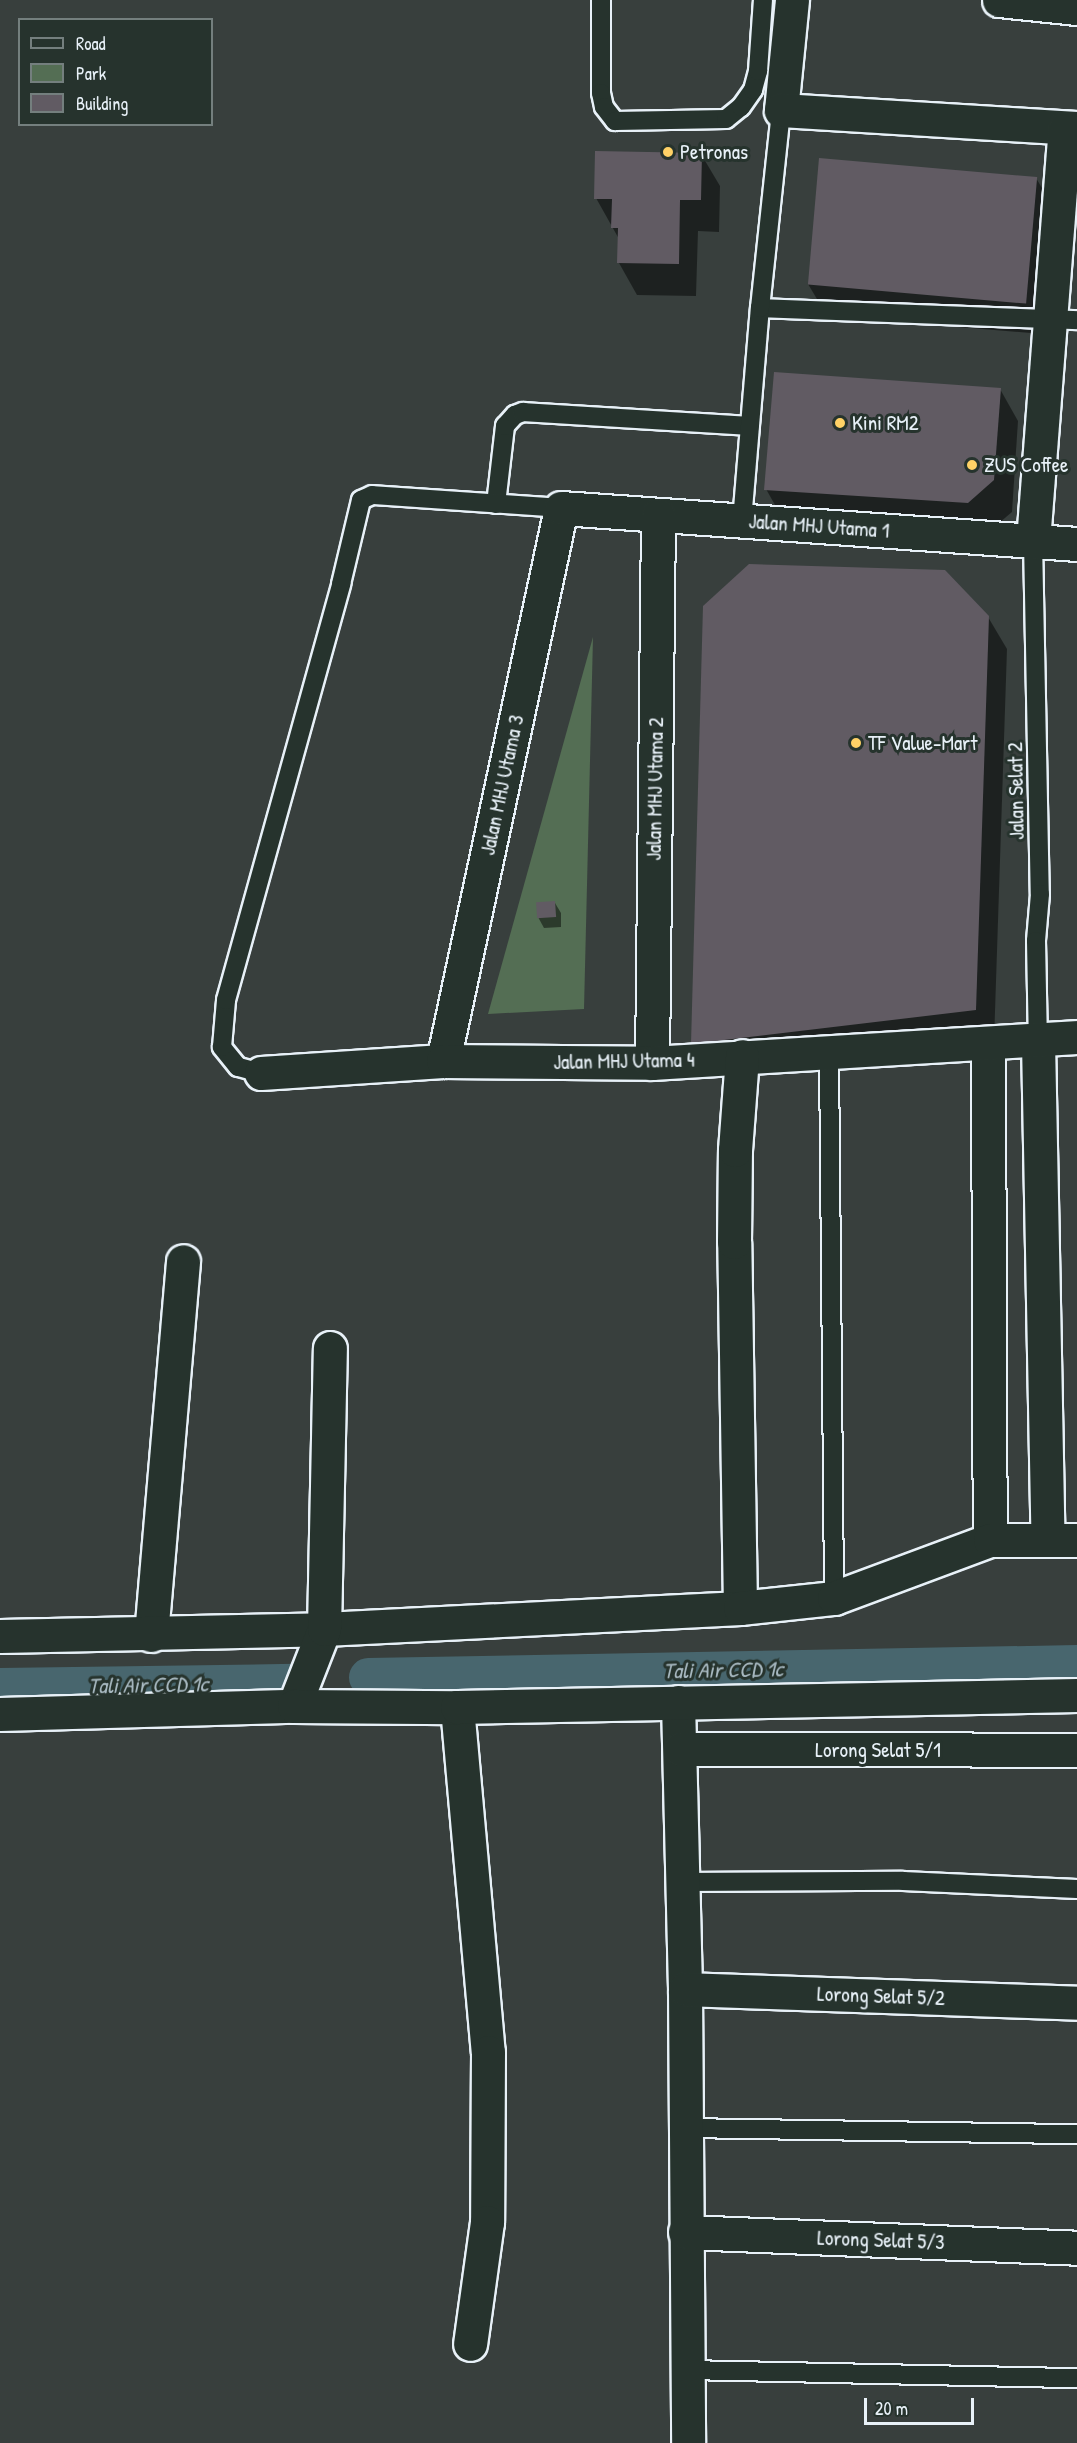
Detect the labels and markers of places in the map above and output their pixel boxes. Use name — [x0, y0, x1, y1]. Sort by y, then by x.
place label: Petronas — [680, 139, 748, 165]
marker: Petronas — [661, 145, 675, 159]
place label: Kini RM2 — [852, 410, 919, 436]
marker: Kini RM2 — [833, 416, 847, 430]
place label: ZUS Coffee — [984, 452, 1068, 478]
marker: ZUS Coffee — [965, 458, 979, 472]
place label: TF Value-Mart — [868, 730, 977, 756]
marker: TF Value-Mart — [849, 736, 863, 750]

